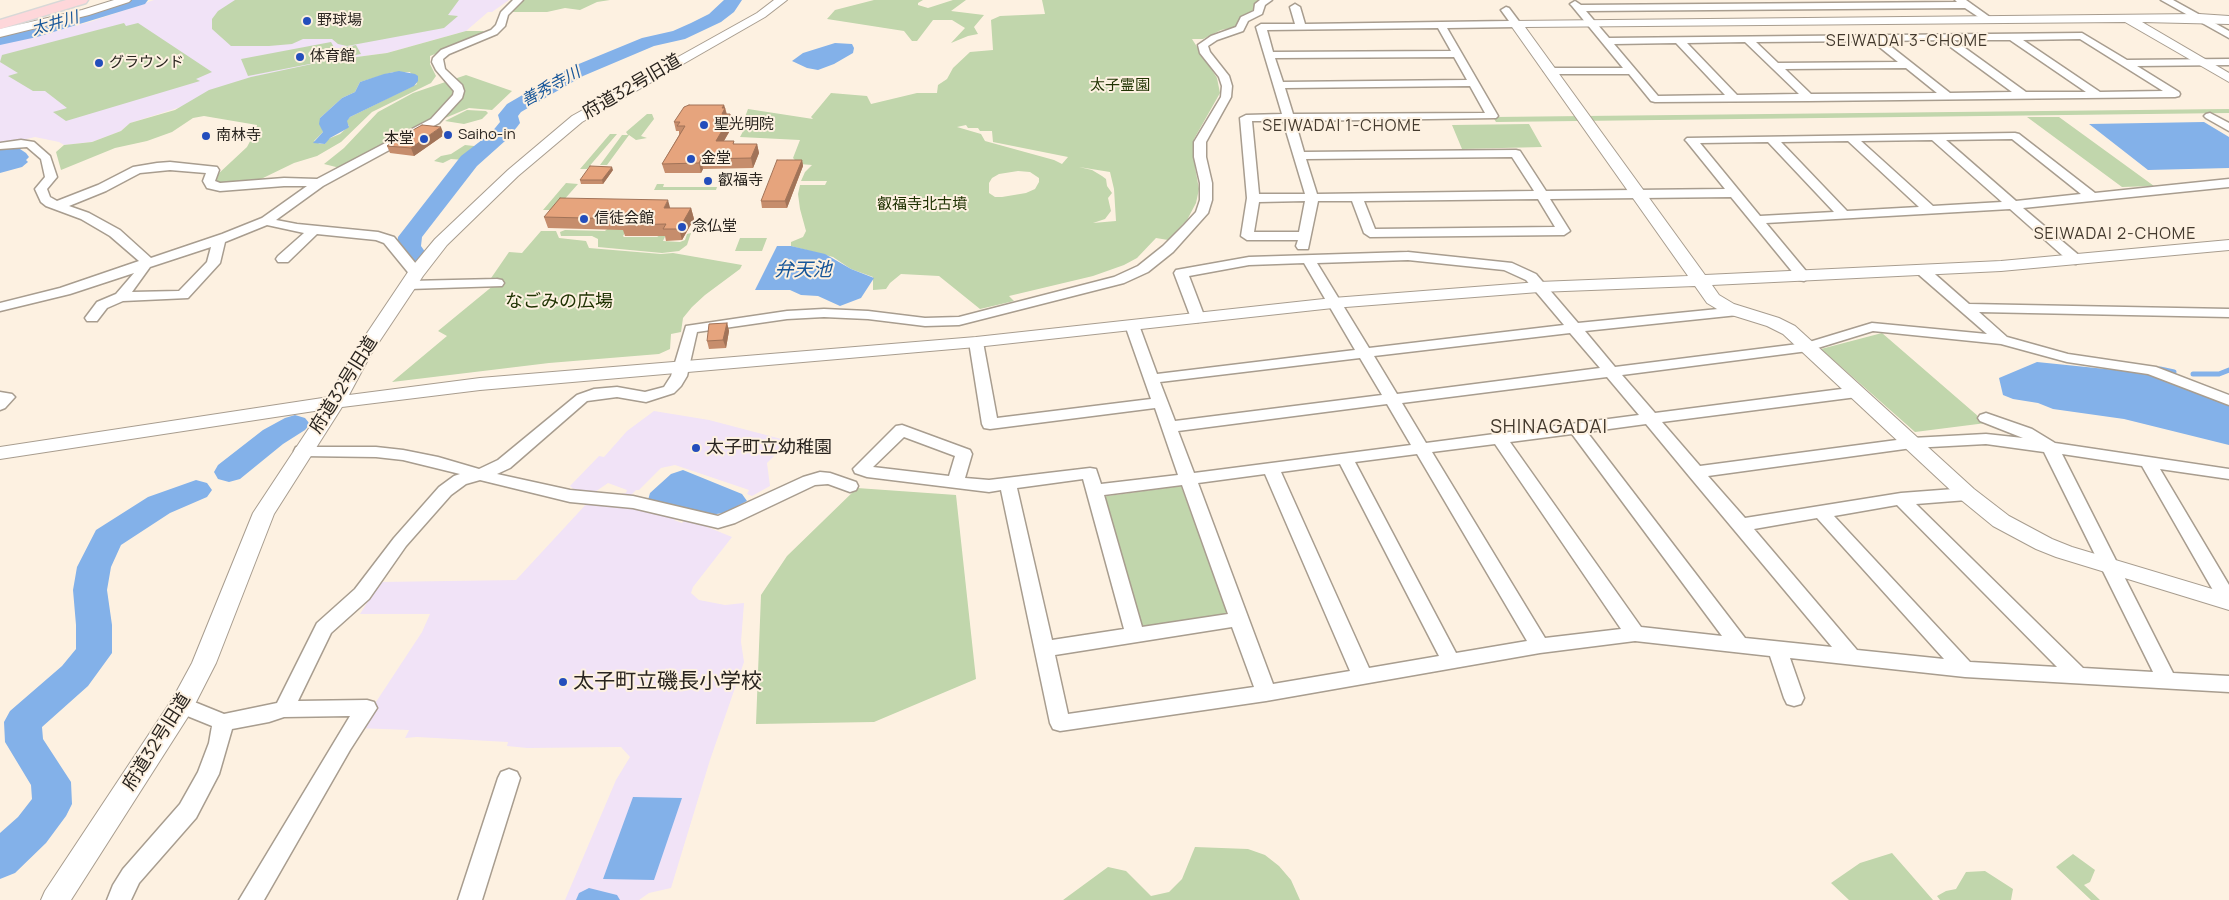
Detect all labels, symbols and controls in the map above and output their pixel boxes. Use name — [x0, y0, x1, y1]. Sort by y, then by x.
water label: 太井川 — [29, 8, 81, 40]
place label: 野球場 — [317, 12, 362, 30]
marker: 野球場 — [301, 15, 313, 27]
district label: SEIWADAI 3-CHOME — [1824, 32, 1990, 52]
place label: 体育館 — [310, 48, 355, 66]
street label: 府道32号旧道 — [579, 50, 685, 124]
marker: 体育館 — [294, 51, 306, 63]
place label: グラウンド — [109, 54, 184, 72]
marker: グラウンド — [93, 57, 105, 69]
water label: 善秀寺川 — [518, 63, 584, 111]
park label: 太子霊園 — [1090, 77, 1150, 95]
place label: 聖光明院 — [714, 116, 774, 134]
district label: SEIWADAI 1-CHOME — [1260, 117, 1424, 137]
marker: 聖光明院 — [698, 119, 710, 131]
place label: Saiho-in — [458, 126, 516, 144]
place label: 南林寺 — [216, 127, 261, 145]
marker: Saiho-in — [442, 129, 454, 141]
marker: 南林寺 — [200, 130, 212, 142]
place label: 本堂 — [384, 130, 414, 148]
marker: 本堂 — [418, 133, 430, 145]
place label: 金堂 — [701, 150, 731, 168]
marker: 金堂 — [685, 153, 697, 165]
place label: 叡福寺 — [718, 172, 763, 190]
marker: 叡福寺 — [702, 175, 714, 187]
park label: 叡福寺北古墳 — [877, 196, 967, 214]
place label: 信徒会館 — [594, 210, 654, 228]
marker: 信徒会館 — [578, 213, 590, 225]
place label: 念仏堂 — [692, 218, 737, 236]
marker: 念仏堂 — [676, 221, 688, 233]
district label: SEIWADAI 2-CHOME — [2032, 225, 2198, 245]
water label: 弁天池 — [775, 260, 831, 282]
park label: なごみの広場 — [505, 291, 613, 313]
street label: 府道32号旧道 — [306, 333, 382, 437]
district label: SHINAGADAI — [1489, 417, 1609, 439]
place label: 太子町立幼稚園 — [706, 437, 832, 459]
marker: 太子町立幼稚園 — [690, 442, 702, 454]
place label: 太子町立磯長小学校 — [573, 669, 762, 695]
marker: 太子町立磯長小学校 — [557, 676, 569, 688]
street label: 府道32号旧道 — [119, 690, 195, 794]

